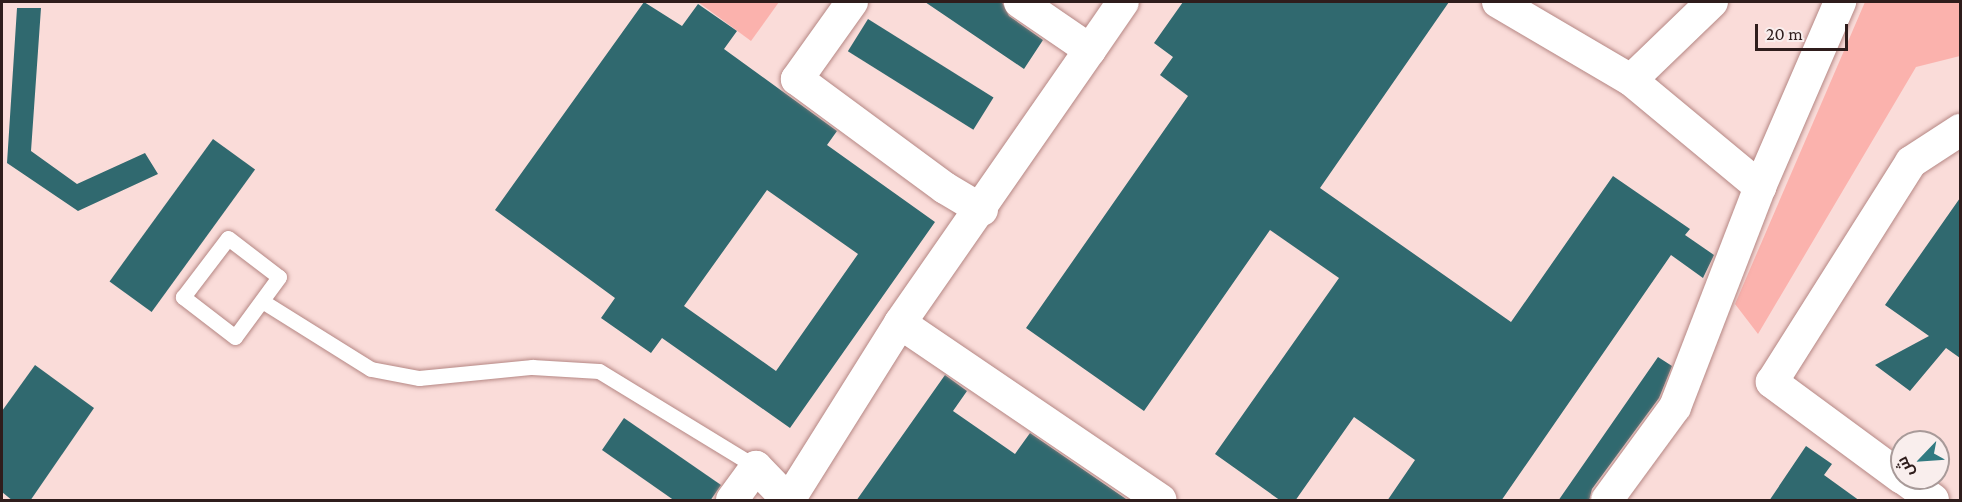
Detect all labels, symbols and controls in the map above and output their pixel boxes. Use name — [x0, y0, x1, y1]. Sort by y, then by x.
scale bar — [1758, 12, 1851, 50]
text: 20 m — [1766, 24, 1803, 44]
north arrow — [1890, 430, 1950, 490]
text: ش — [1893, 454, 1917, 480]

